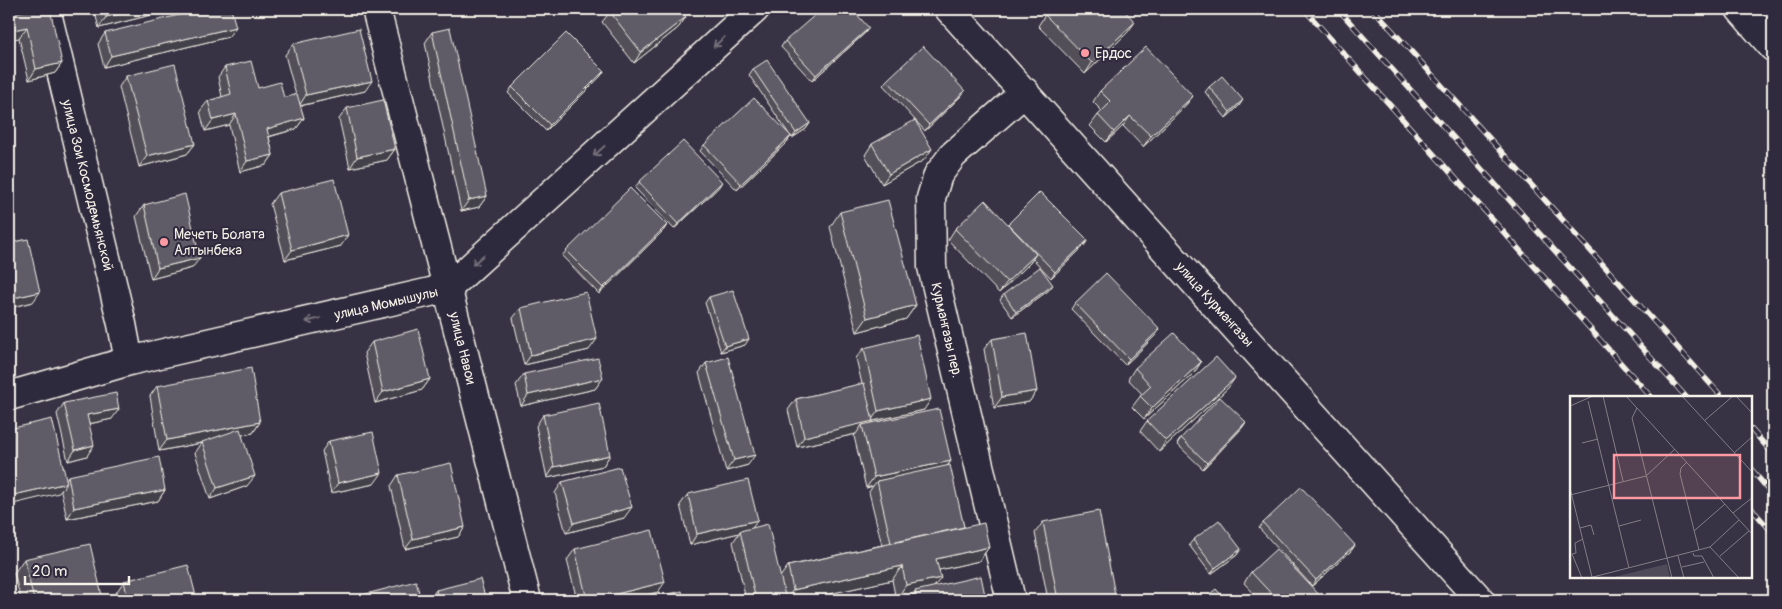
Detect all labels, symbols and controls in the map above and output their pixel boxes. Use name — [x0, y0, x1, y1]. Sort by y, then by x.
one-way arrow — [712, 36, 725, 47]
place label: Ердос — [1095, 45, 1132, 62]
marker: Ердос — [1079, 47, 1091, 59]
street label: улица Зои Космодемьянской — [58, 97, 117, 272]
one-way arrow — [592, 145, 605, 157]
place label: Мечеть Болата Алтынбека — [174, 226, 265, 259]
marker: Мечеть Болата Алтынбека — [158, 236, 170, 248]
one-way arrow — [472, 254, 485, 266]
street label: улица Курмангазы — [1171, 258, 1257, 350]
street label: Курмангазы пер. — [927, 281, 966, 379]
street label: улица Момышулы — [332, 283, 440, 324]
street label: улица Навои — [445, 309, 480, 386]
one-way arrow — [305, 316, 321, 325]
inset map — [1570, 396, 1752, 579]
scale bar — [25, 554, 129, 586]
text: 20 m — [32, 562, 67, 581]

